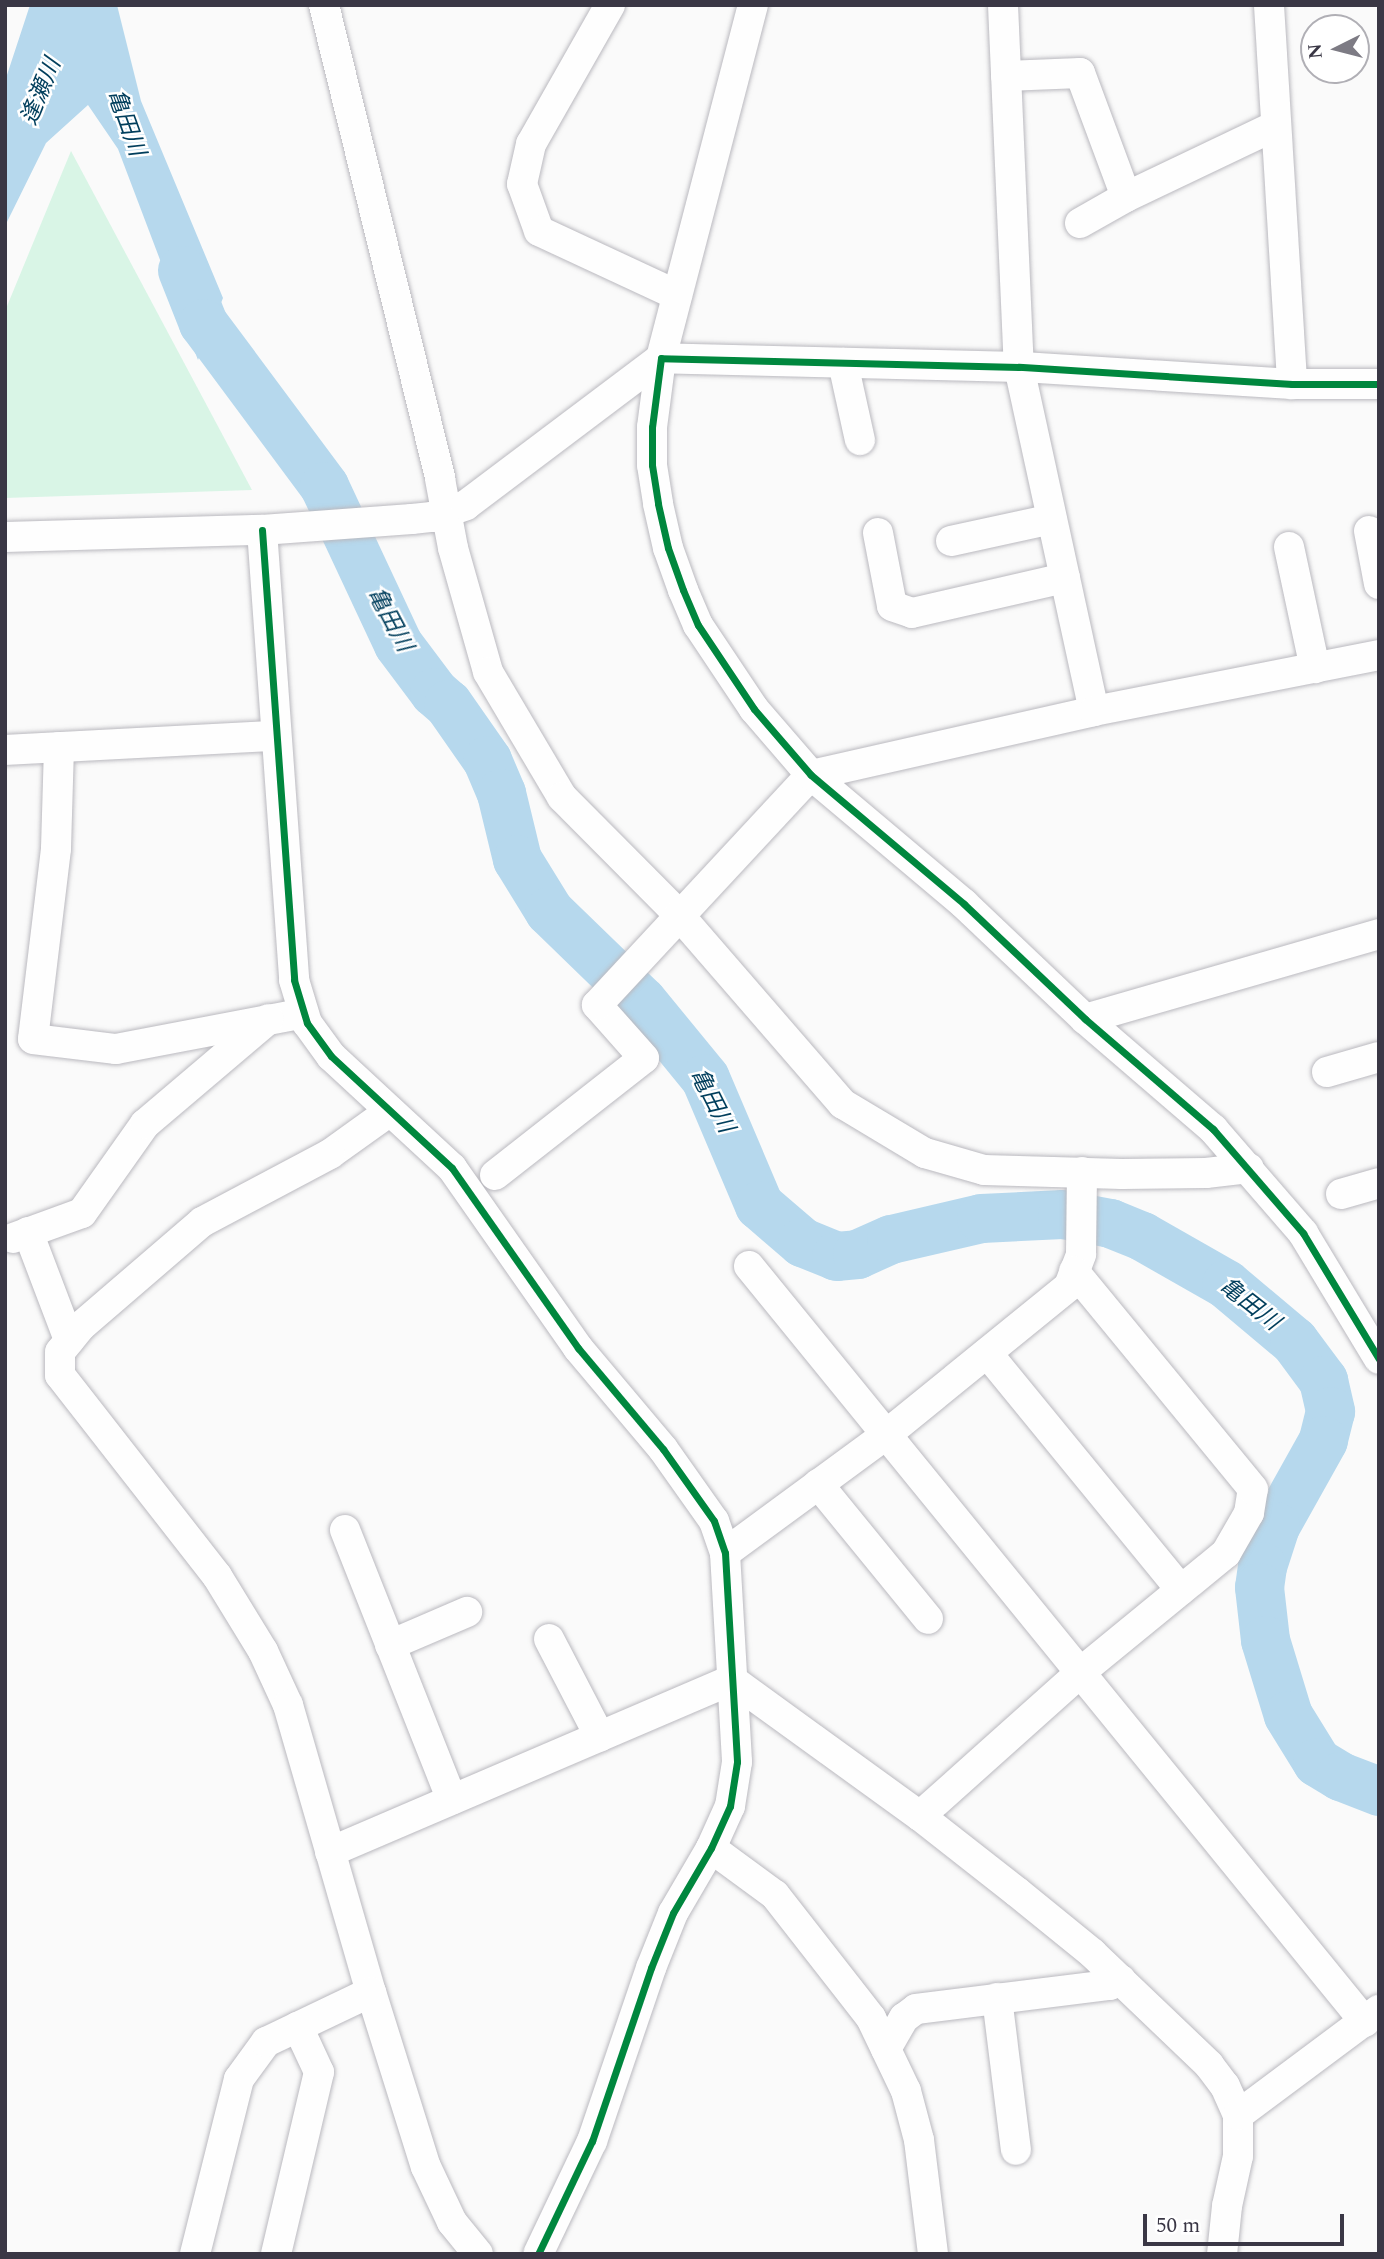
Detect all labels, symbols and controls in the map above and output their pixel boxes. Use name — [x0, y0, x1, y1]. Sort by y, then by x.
north arrow — [1300, 14, 1370, 84]
text: N — [1300, 42, 1331, 60]
water label: 逢瀬川 — [16, 55, 68, 129]
water label: 亀田川 — [100, 86, 150, 160]
water label: 亀田川 — [361, 583, 417, 657]
water label: 亀田川 — [683, 1064, 739, 1138]
water label: 亀田川 — [1213, 1273, 1285, 1337]
scale bar — [1146, 2200, 1347, 2244]
text: 50 m — [1156, 2210, 1200, 2242]

